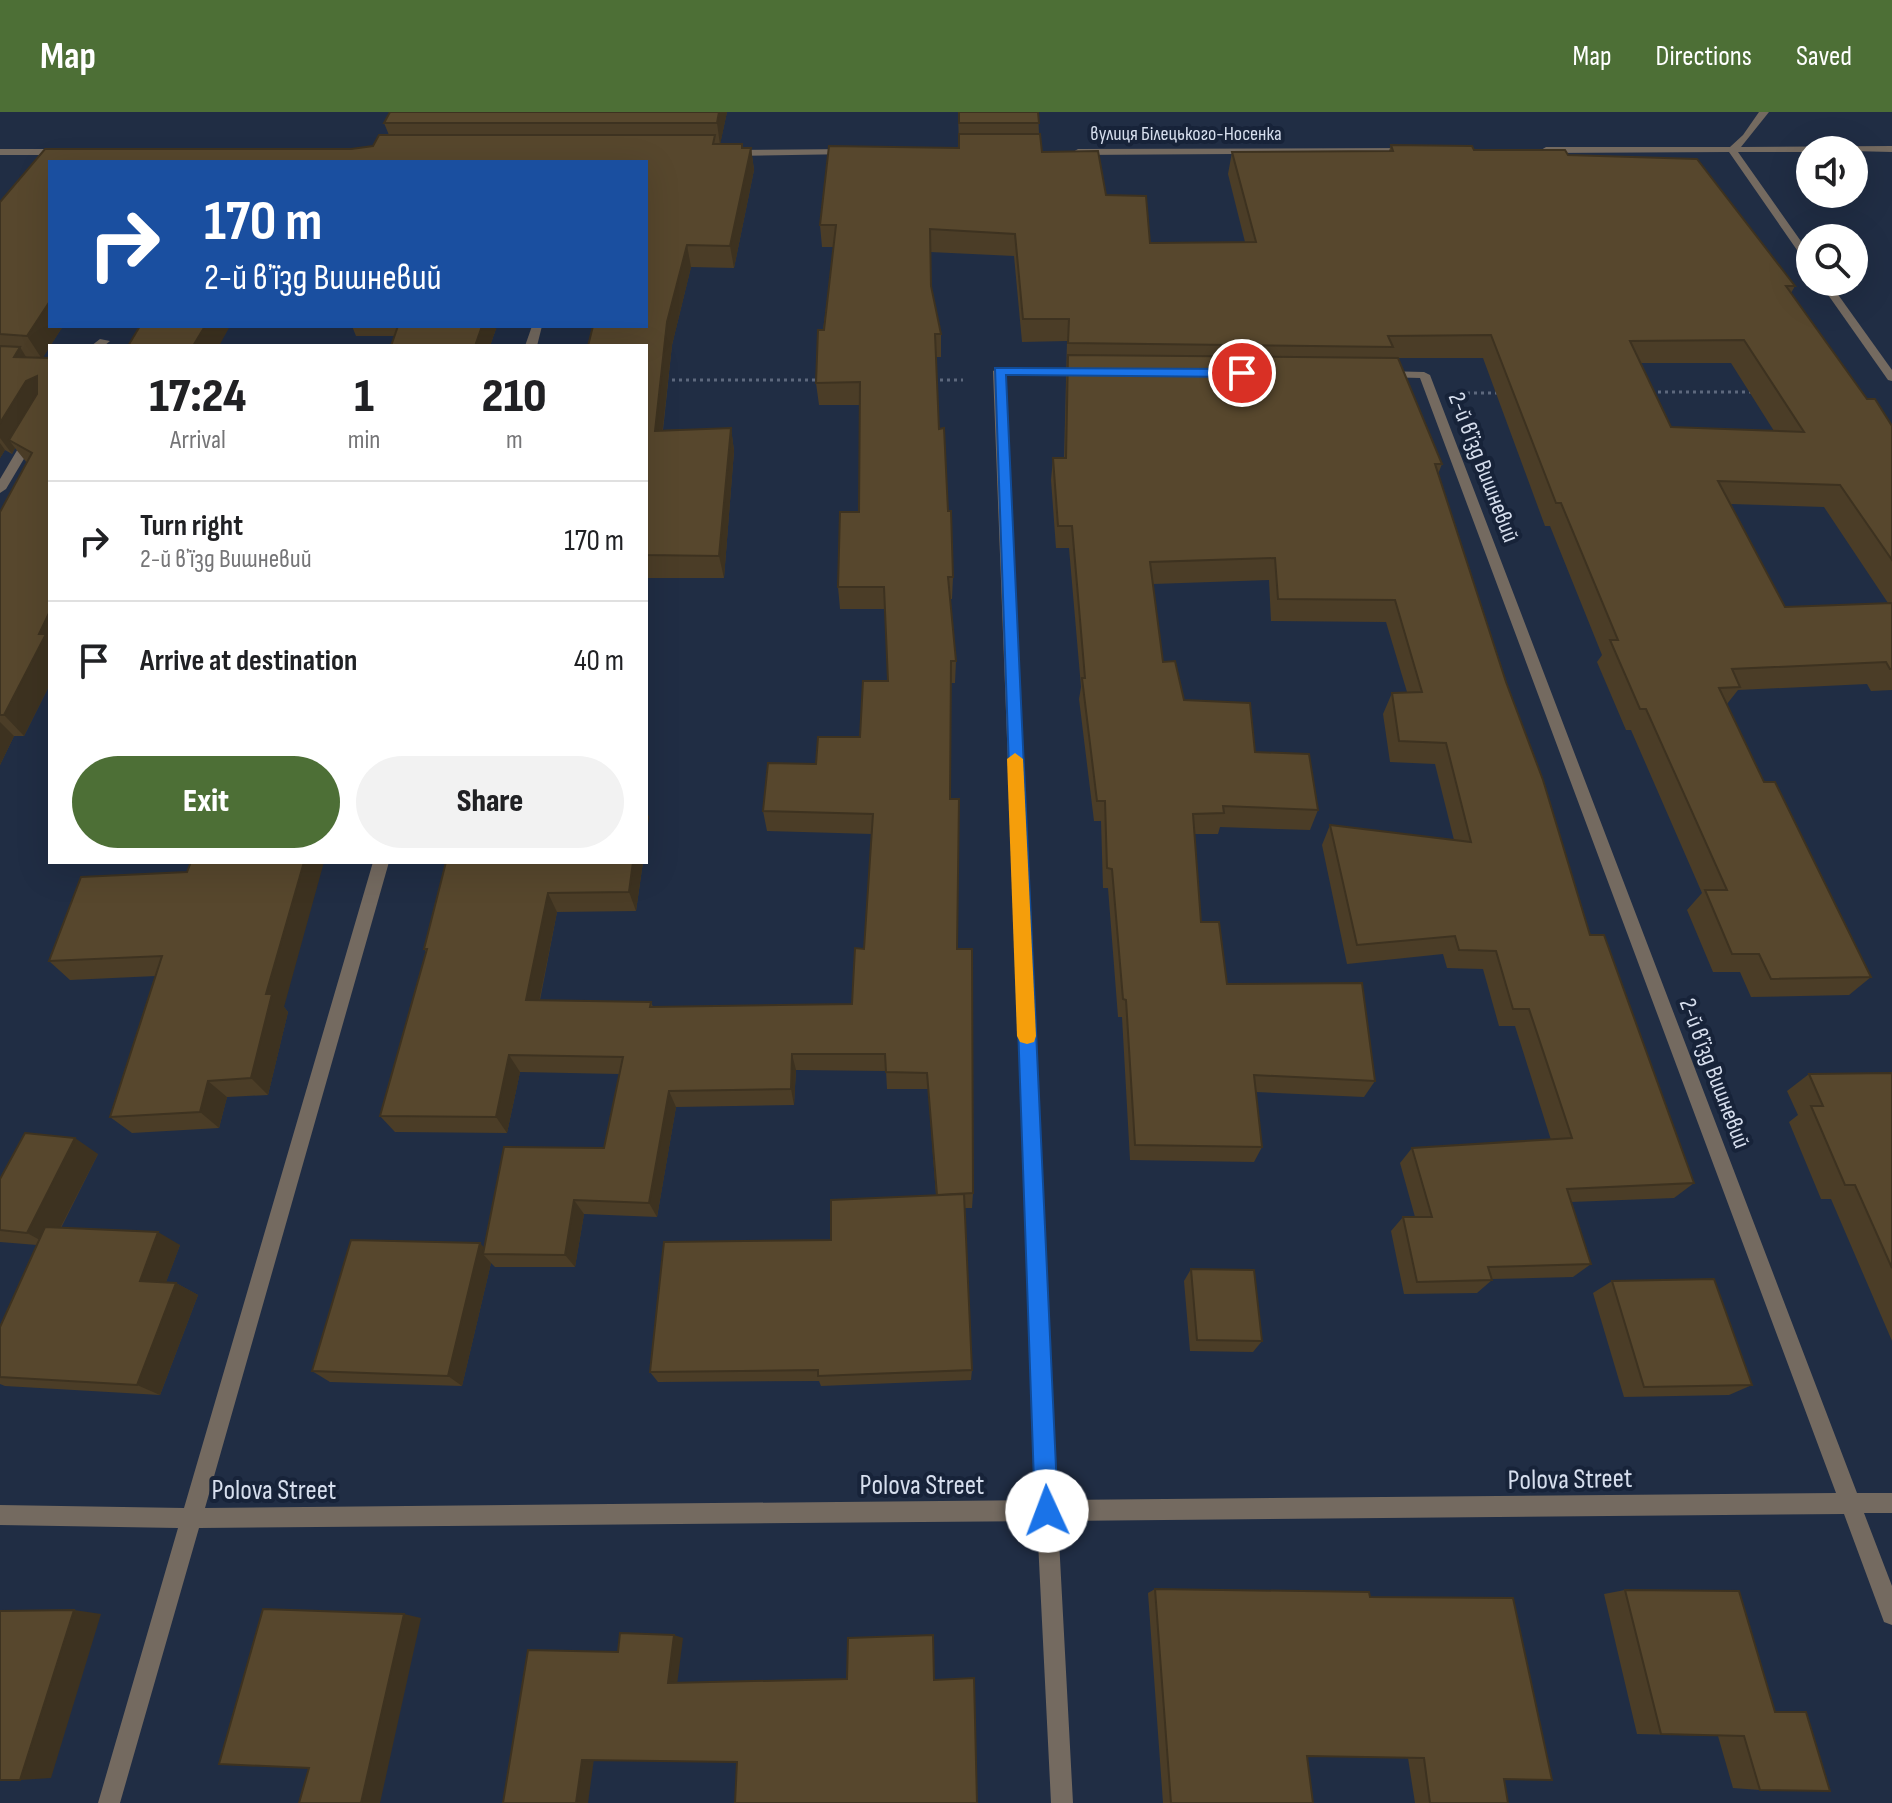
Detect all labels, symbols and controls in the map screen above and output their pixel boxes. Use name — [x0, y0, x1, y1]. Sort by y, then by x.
text: Map — [40, 34, 96, 79]
text: Map — [1573, 40, 1612, 73]
text: Directions — [1656, 40, 1752, 73]
text: Saved — [1796, 40, 1852, 73]
street label: вулиця Білецького-Носенка — [1090, 122, 1282, 146]
map controls — [1796, 136, 1868, 296]
button: sound — [1796, 136, 1868, 208]
text: 170 m — [204, 189, 322, 256]
icon: right — [72, 192, 176, 296]
button: search — [1796, 224, 1868, 296]
text: 2-й вʼїзд Вишневий — [204, 257, 442, 300]
pin — [1208, 339, 1276, 407]
icon: arrive — [1220, 351, 1264, 395]
text: 17:24 — [149, 368, 246, 425]
text: 1 — [354, 368, 374, 425]
text: 210 — [482, 368, 547, 425]
street label: 2-й вʼїзд Вишневий — [1442, 388, 1525, 546]
text: Arrival — [170, 425, 226, 456]
text: min — [348, 425, 380, 456]
text: m — [506, 425, 523, 456]
text: Turn right — [140, 508, 243, 544]
icon: right — [72, 519, 116, 563]
text: 170 m — [564, 523, 624, 559]
text: 2-й вʼїзд Вишневий — [140, 544, 312, 575]
icon: arrive — [72, 639, 116, 683]
text: Arrive at destination — [140, 643, 357, 679]
text: 40 m — [574, 643, 624, 679]
button: Exit — [72, 756, 340, 848]
button: Share — [356, 756, 624, 848]
street label: 2-й вʼїзд Вишневий — [1673, 994, 1756, 1152]
street label: Polova Street — [1507, 1462, 1633, 1497]
street label: Polova Street — [860, 1469, 984, 1502]
position arrow — [1005, 1469, 1089, 1553]
street label: Polova Street — [212, 1474, 336, 1507]

